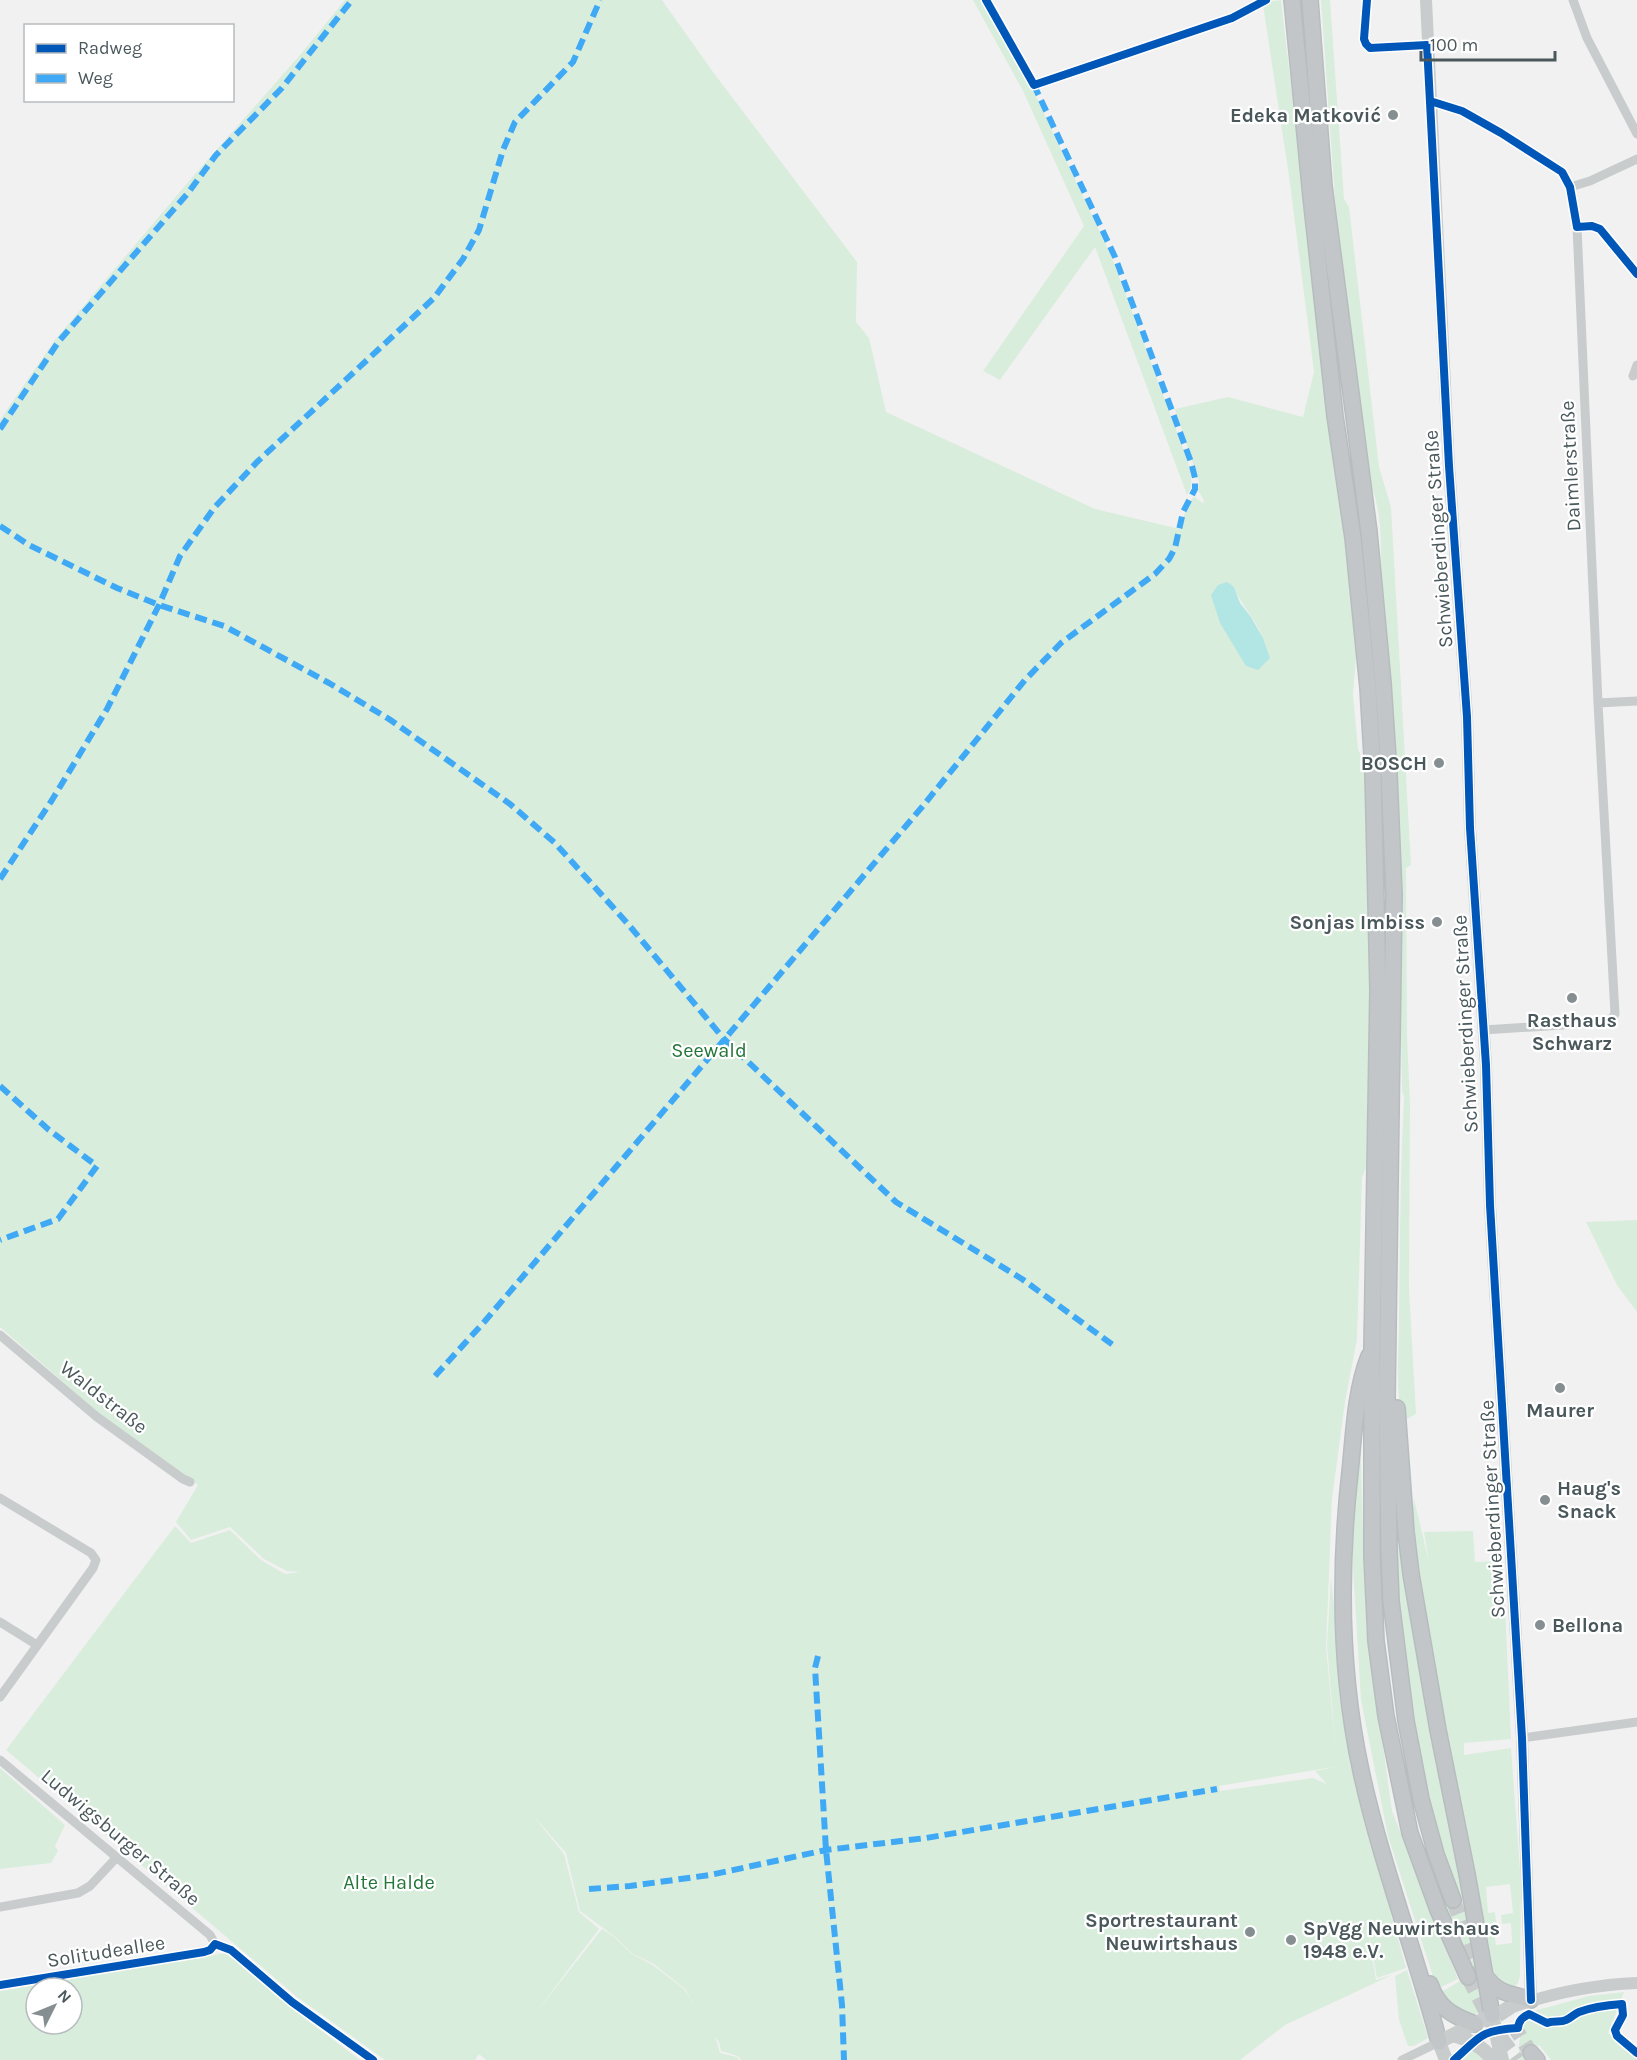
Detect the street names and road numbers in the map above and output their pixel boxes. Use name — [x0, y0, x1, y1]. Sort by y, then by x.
street label: Daimlerstraße — [1556, 400, 1585, 532]
street label: Schwieberdinger Straße — [1419, 429, 1458, 649]
street label: Schwieberdinger Straße — [1448, 914, 1483, 1134]
street label: Waldstraße — [55, 1356, 152, 1439]
street label: Schwieberdinger Straße — [1475, 1399, 1510, 1619]
street label: Ludwigsburger Straße — [37, 1764, 205, 1911]
street label: Solitudeallee — [45, 1931, 167, 1972]

